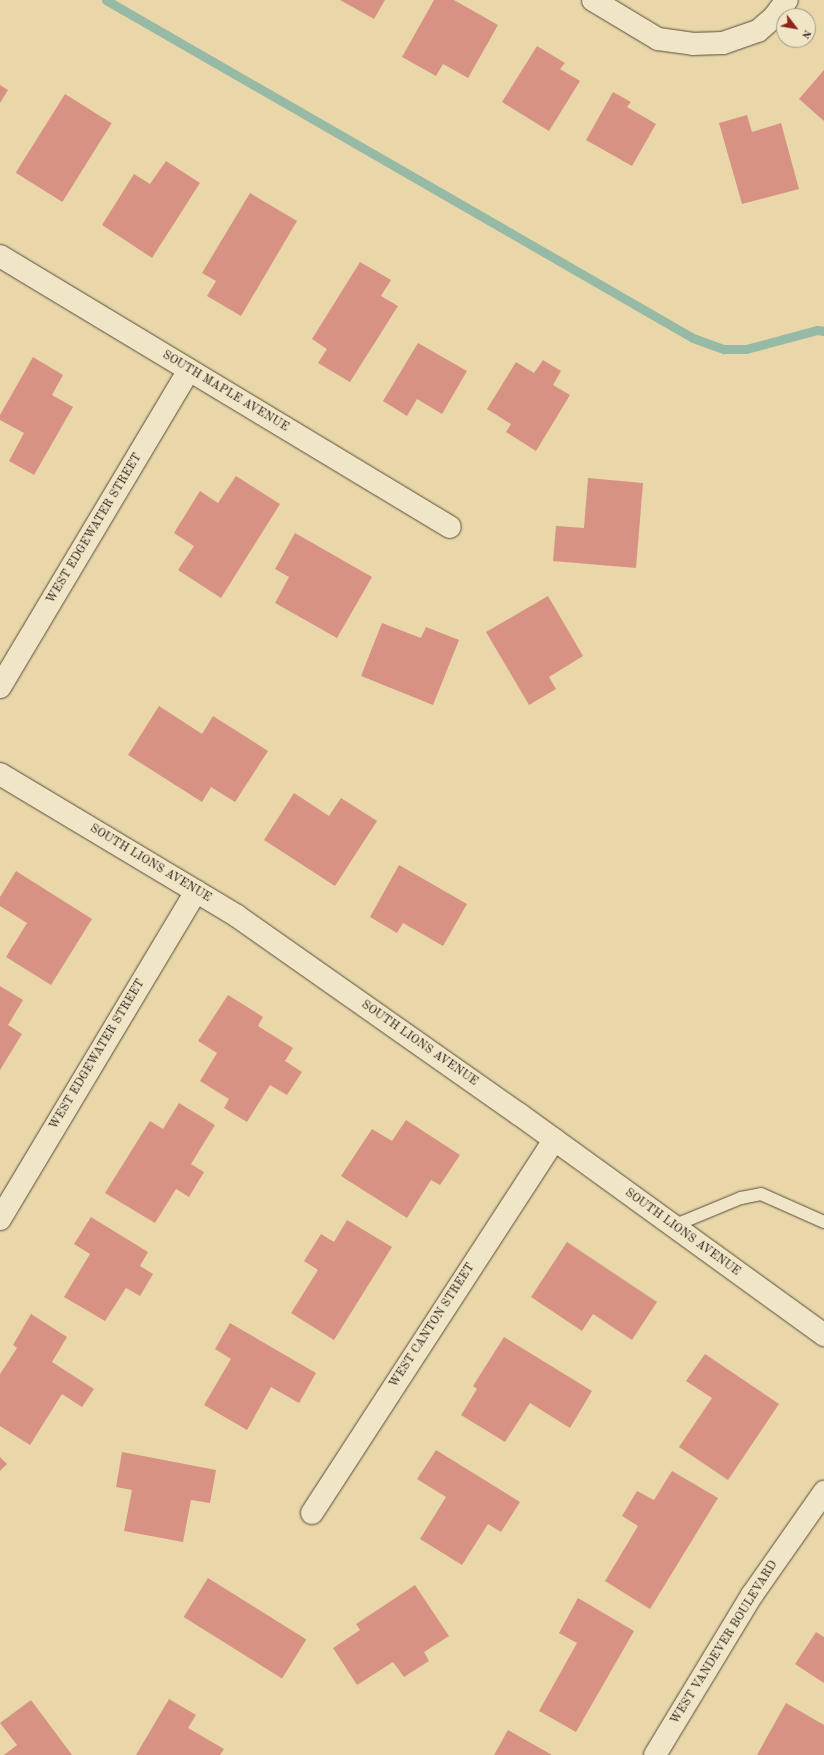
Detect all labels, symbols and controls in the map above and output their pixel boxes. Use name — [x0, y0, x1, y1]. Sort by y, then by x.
north arrow — [776, 8, 816, 48]
text: N — [799, 27, 813, 40]
street label: SOUTH MAPLE AVENUE — [159, 349, 291, 435]
street label: WEST EDGEWATER STREET — [44, 451, 146, 607]
street label: SOUTH LIONS AVENUE — [87, 822, 213, 906]
street label: WEST EDGEWATER STREET — [47, 977, 149, 1133]
street label: SOUTH LIONS AVENUE — [358, 998, 480, 1090]
street label: SOUTH LIONS AVENUE — [622, 1186, 742, 1280]
street label: WEST CANTON STREET — [387, 1261, 479, 1391]
street label: WEST VANDEVER BOULEVARD — [668, 1559, 782, 1727]

